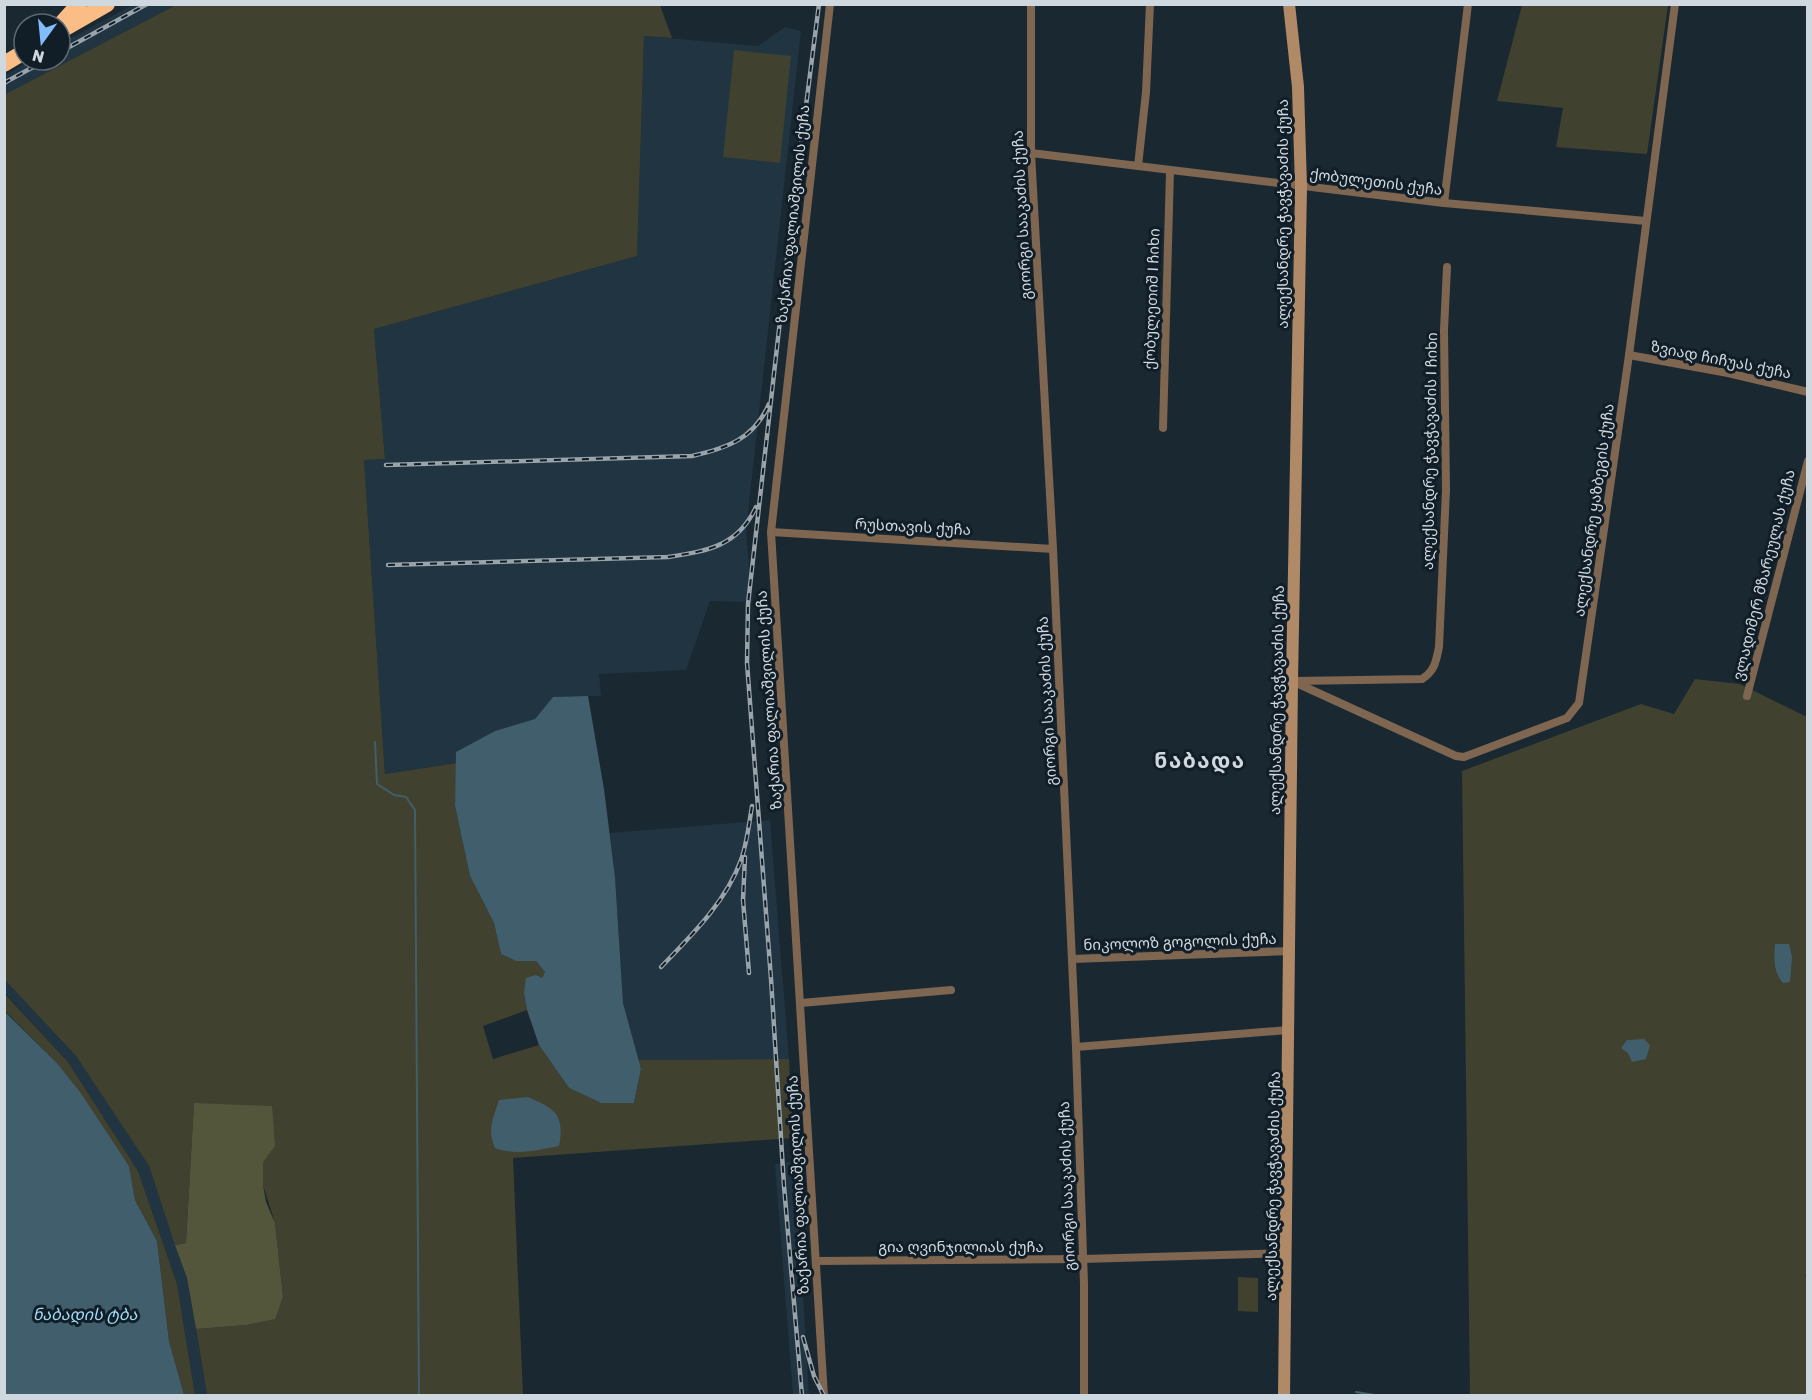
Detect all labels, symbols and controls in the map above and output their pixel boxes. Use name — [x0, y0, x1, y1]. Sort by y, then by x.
north arrow — [12, 12, 72, 72]
text: N — [30, 45, 46, 67]
street label: ალექსანდრე ჭავჭავაძის ქუჩა — [1274, 99, 1292, 329]
street label: ზაქარია ფალიაშვილის ქუჩა — [773, 104, 813, 324]
street label: გიორგი სააკაძის ქუჩა — [1009, 130, 1035, 300]
street label: ქობულეთის ქუჩა — [1309, 165, 1443, 199]
street label: ქობულეთიშ I ჩიხი — [1141, 228, 1163, 370]
street label: ალექსანდრე ჭავჭავაძის I ჩიხი — [1419, 332, 1441, 570]
street label: ზვიად ჩიჩუას ქუჩა — [1649, 338, 1793, 382]
street label: ალექსანდრე ყაზბეგის ქუჩა — [1570, 402, 1618, 618]
street label: ვლადიმერ მზარეულას ქუჩა — [1729, 468, 1799, 682]
street label: რუსთავის ქუჩა — [855, 515, 971, 539]
street label: ალექსანდრე ჭავჭავაძის ქუჩა — [1266, 585, 1288, 815]
street label: ზაქარია ფალიაშვილის ქუჩა — [752, 590, 786, 810]
street label: გიორგი სააკაძის ქუჩა — [1034, 616, 1060, 786]
district label: ნაბადა — [1154, 748, 1246, 774]
street label: ნიკოლოზ გოგოლის ქუჩა — [1083, 930, 1277, 954]
street label: ალექსანდრე ჭავჭავაძის ქუჩა — [1262, 1071, 1284, 1301]
street label: ზაქარია ფალიაშვილის ქუჩა — [783, 1075, 813, 1295]
street label: გიორგი სააკაძის ქუჩა — [1055, 1101, 1079, 1271]
street label: გია ღვინჯილიას ქუჩა — [878, 1238, 1044, 1256]
water label: ნაბადის ტბა — [33, 1305, 138, 1324]

